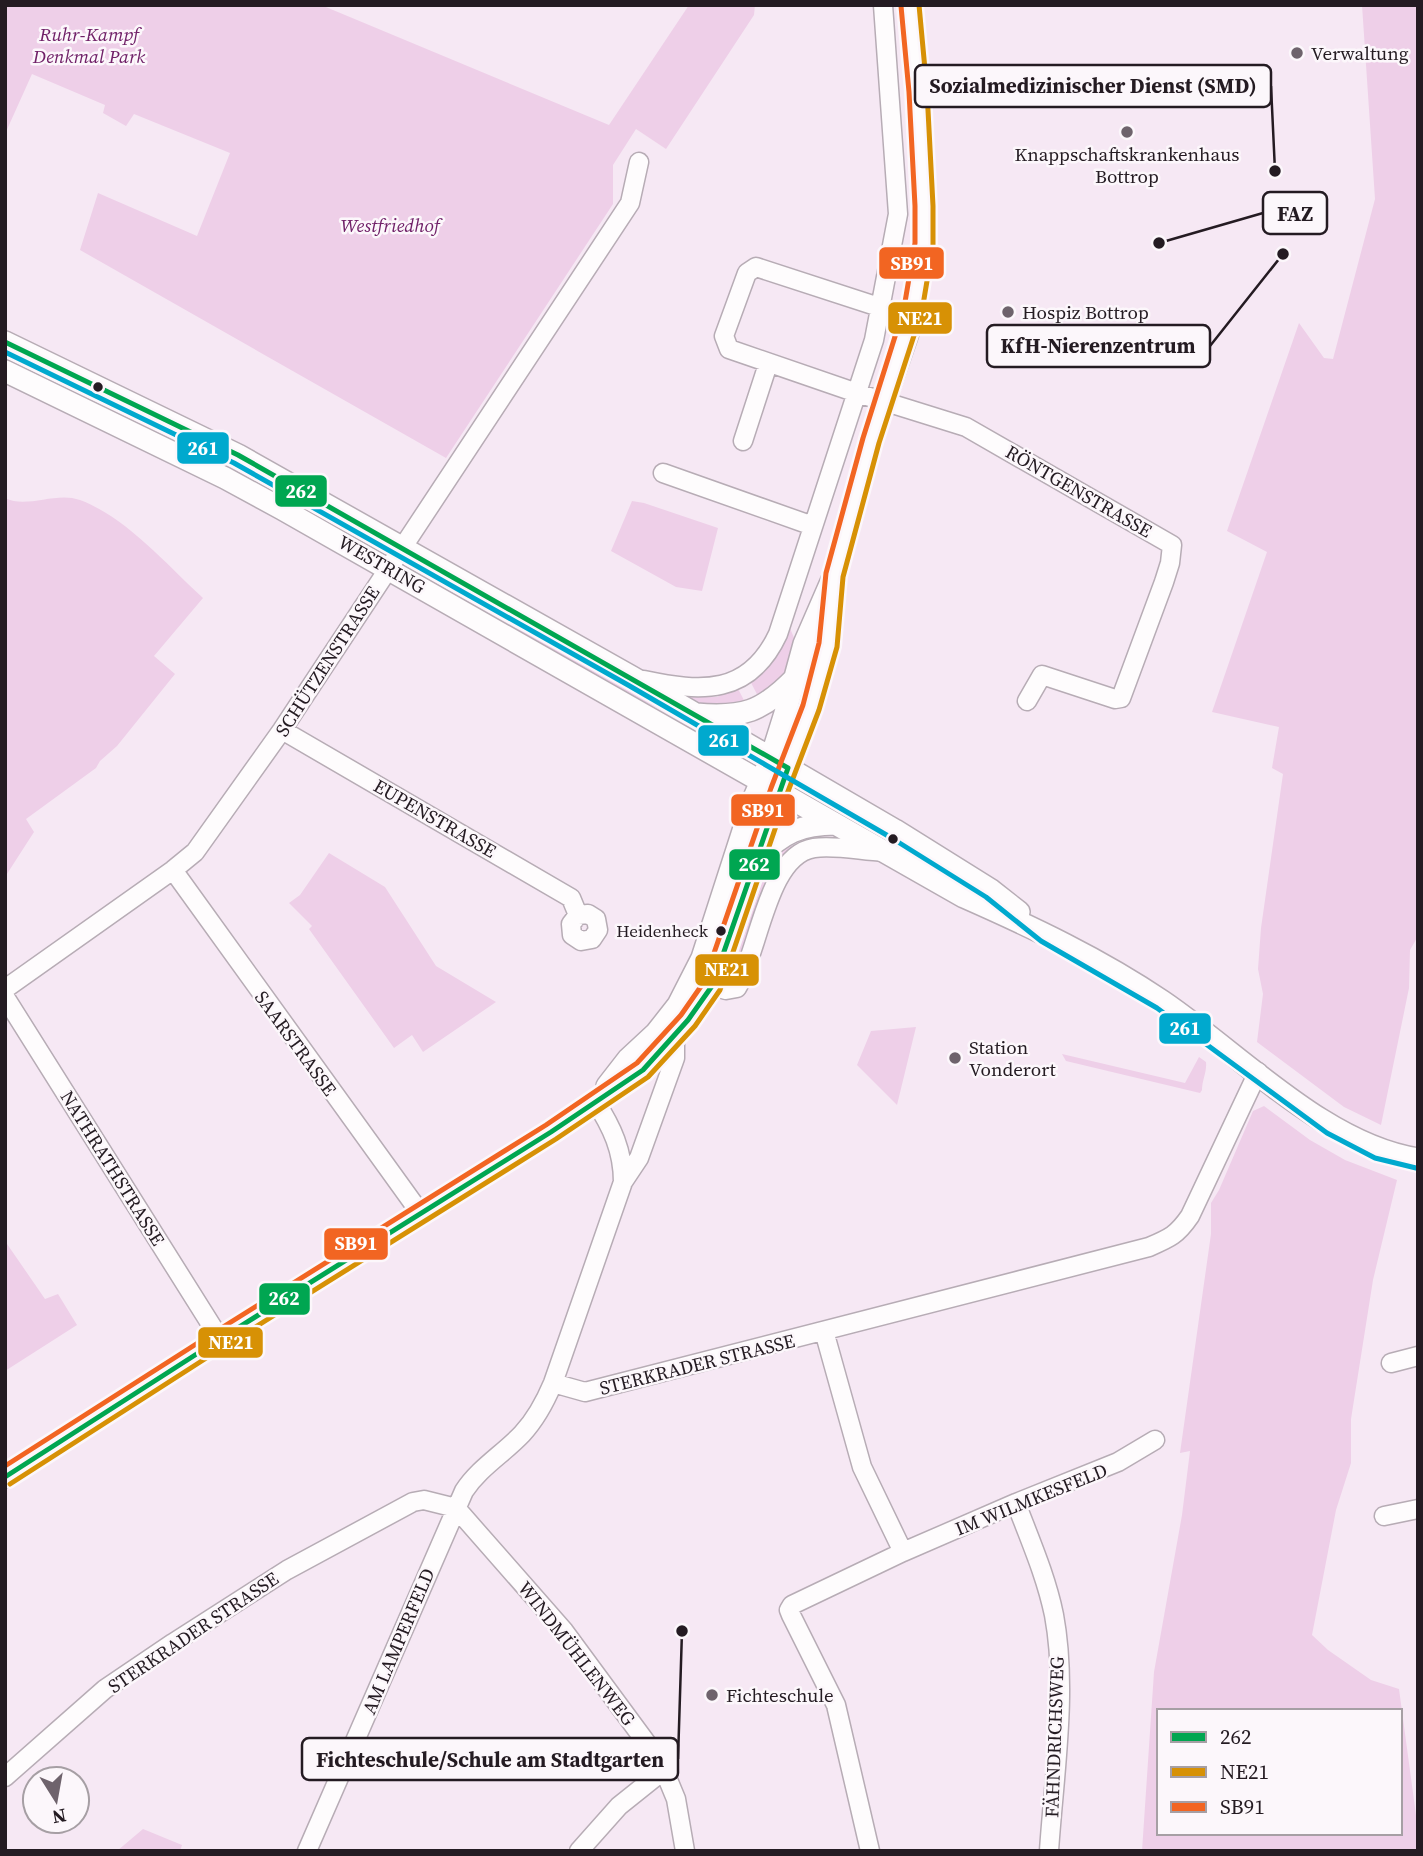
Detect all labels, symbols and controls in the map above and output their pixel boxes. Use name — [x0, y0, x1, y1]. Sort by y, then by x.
park label: Ruhr-Kampf Denkmal Park — [32, 21, 145, 69]
place label: Verwaltung — [1311, 40, 1409, 66]
marker: Verwaltung — [1289, 45, 1305, 61]
callout: Sozialmedizinischer Dienst (SMD) — [915, 65, 1271, 107]
text: Sozialmedizinischer Dienst (SMD) — [929, 71, 1257, 100]
marker: Knappschaftskrankenhaus Bottrop — [1119, 124, 1135, 140]
place label: Knappschaftskrankenhaus Bottrop — [1014, 141, 1240, 189]
callout: FAZ — [1263, 192, 1327, 234]
text: FAZ — [1277, 199, 1313, 228]
park label: Westfriedhof — [341, 212, 443, 238]
line badge: SB91 — [878, 246, 945, 280]
text: SB91 — [890, 250, 934, 276]
place label: Hospiz Bottrop — [1022, 299, 1149, 325]
line badge: NE21 — [887, 301, 953, 335]
marker: Hospiz Bottrop — [1000, 304, 1016, 320]
text: NE21 — [897, 305, 943, 331]
callout: KfH-Nierenzentrum — [987, 325, 1210, 367]
text: KfH-Nierenzentrum — [1001, 331, 1195, 360]
unlabelled marker — [91, 380, 105, 394]
line badge: 261 — [176, 431, 230, 465]
text: 261 — [188, 435, 218, 461]
street label: RÖNTGENSTRASSE — [1001, 438, 1157, 544]
line badge: 262 — [274, 474, 328, 508]
text: 262 — [286, 478, 316, 504]
street label: WESTRING — [334, 529, 430, 599]
street label: SCHÜTZENSTRASSE — [269, 581, 385, 741]
line badge: 261 — [697, 724, 750, 757]
text: 261 — [709, 727, 739, 753]
street label: EUPENSTRASSE — [369, 772, 501, 864]
line badge: SB91 — [730, 793, 796, 827]
text: SB91 — [741, 797, 785, 823]
unlabelled marker — [886, 832, 900, 846]
line badge: 262 — [728, 848, 781, 881]
text: 262 — [739, 851, 769, 877]
place label: Heidenheck — [616, 919, 709, 943]
marker: Heidenheck — [714, 924, 728, 938]
line badge: NE21 — [694, 953, 760, 987]
text: NE21 — [704, 956, 750, 982]
street label: SAARSTRASSE — [249, 985, 343, 1101]
line badge: 261 — [1158, 1012, 1212, 1045]
text: 261 — [1170, 1015, 1200, 1041]
place label: Station Vonderort — [969, 1034, 1057, 1082]
marker: Station Vonderort — [947, 1050, 963, 1066]
street label: NATHRATHSTRASSE — [55, 1086, 171, 1250]
line badge: SB91 — [323, 1227, 389, 1261]
text: SB91 — [334, 1230, 378, 1256]
line badge: 262 — [258, 1282, 311, 1316]
text: 262 — [269, 1285, 299, 1311]
line badge: NE21 — [197, 1326, 264, 1359]
street label: STERKRADER STRASSE — [597, 1327, 797, 1401]
text: NE21 — [208, 1329, 254, 1355]
street label: IM WILMKESFELD — [951, 1457, 1111, 1541]
street label: AM LAMPERFELD — [355, 1564, 441, 1718]
street label: STERKRADER STRASSE — [103, 1565, 283, 1699]
street label: WINDMÜHLENWEG — [512, 1575, 642, 1731]
street label: FÄHNDRICHSWEG — [1038, 1656, 1070, 1818]
place label: Fichteschule — [726, 1682, 834, 1708]
marker: Fichteschule — [704, 1687, 720, 1703]
legend — [1157, 1709, 1402, 1835]
text: 262 — [1220, 1722, 1252, 1751]
callout: Fichteschule/Schule am Stadtgarten — [302, 1738, 678, 1780]
text: Fichteschule/Schule am Stadtgarten — [316, 1745, 664, 1774]
text: NE21 — [1220, 1757, 1269, 1786]
north arrow — [21, 1765, 91, 1835]
text: SB91 — [1220, 1792, 1265, 1821]
text: N — [50, 1803, 69, 1831]

